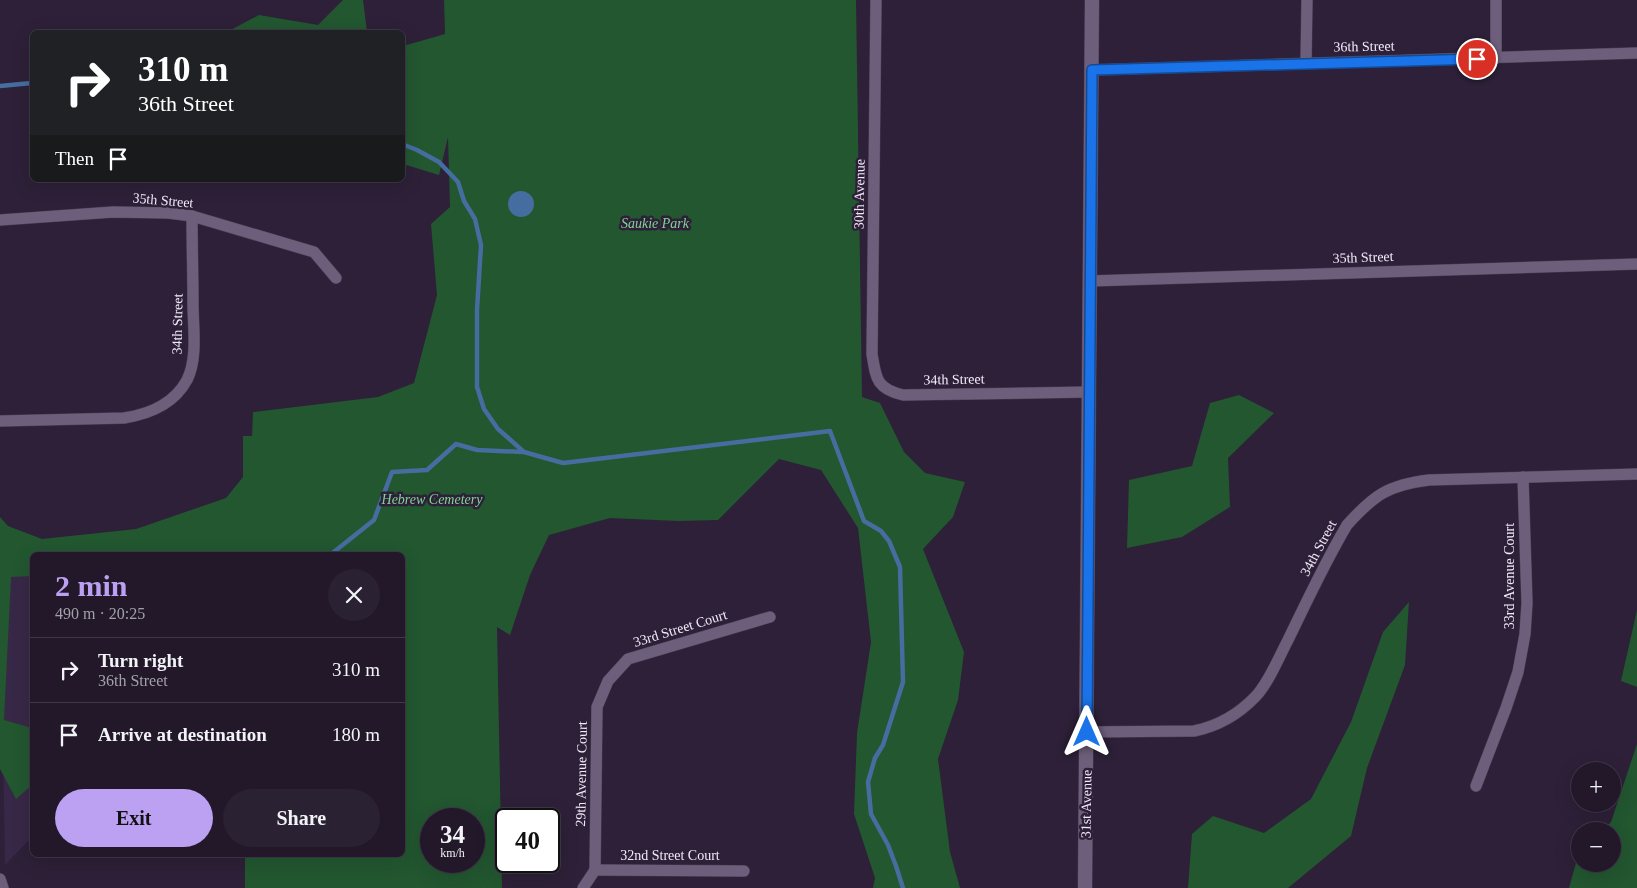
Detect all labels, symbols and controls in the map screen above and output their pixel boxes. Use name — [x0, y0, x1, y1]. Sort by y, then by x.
street label: 36th Street — [1333, 38, 1395, 55]
pin — [1456, 38, 1498, 80]
icon: arrive — [1463, 45, 1491, 73]
icon: right — [55, 50, 120, 115]
text: 310 m — [138, 50, 228, 89]
text: 36th Street — [138, 91, 234, 116]
icon: arrive — [104, 145, 132, 173]
text: Then — [55, 148, 94, 169]
street label: 30th Avenue — [851, 159, 868, 229]
street label: 35th Street — [132, 190, 194, 211]
park label: Saukie Park — [621, 216, 690, 231]
street label: 35th Street — [1332, 249, 1394, 266]
street label: 34th Street — [169, 293, 186, 355]
street label: 34th Street — [923, 371, 985, 388]
park label: Hebrew Cemetery — [381, 492, 483, 507]
street label: 34th Street — [1297, 518, 1339, 579]
street label: 33rd Avenue Court — [1502, 523, 1517, 629]
text: 2 min — [55, 569, 128, 602]
button: close — [328, 569, 380, 621]
text: 490 m · 20:25 — [55, 605, 145, 622]
street label: 33rd Street Court — [631, 607, 729, 650]
text: Turn right — [98, 650, 183, 671]
icon: right — [55, 656, 83, 684]
text: 310 m — [332, 659, 380, 680]
text: 36th Street — [98, 672, 168, 689]
position arrow — [1060, 705, 1112, 757]
icon: arrive — [55, 721, 83, 749]
street label: 29th Avenue Court — [573, 721, 590, 827]
text: Arrive at destination — [98, 724, 267, 745]
text: 180 m — [332, 724, 380, 745]
map controls — [1571, 762, 1621, 872]
button: + — [1571, 762, 1621, 812]
street label: 31st Avenue — [1078, 770, 1095, 838]
button: Exit — [55, 789, 213, 847]
button: Share — [223, 789, 380, 847]
speed limit sign: 40 — [495, 808, 560, 873]
text: 34 — [440, 821, 465, 848]
button: − — [1571, 822, 1621, 872]
text: km/h — [440, 846, 465, 860]
street label: 32nd Street Court — [620, 848, 720, 863]

